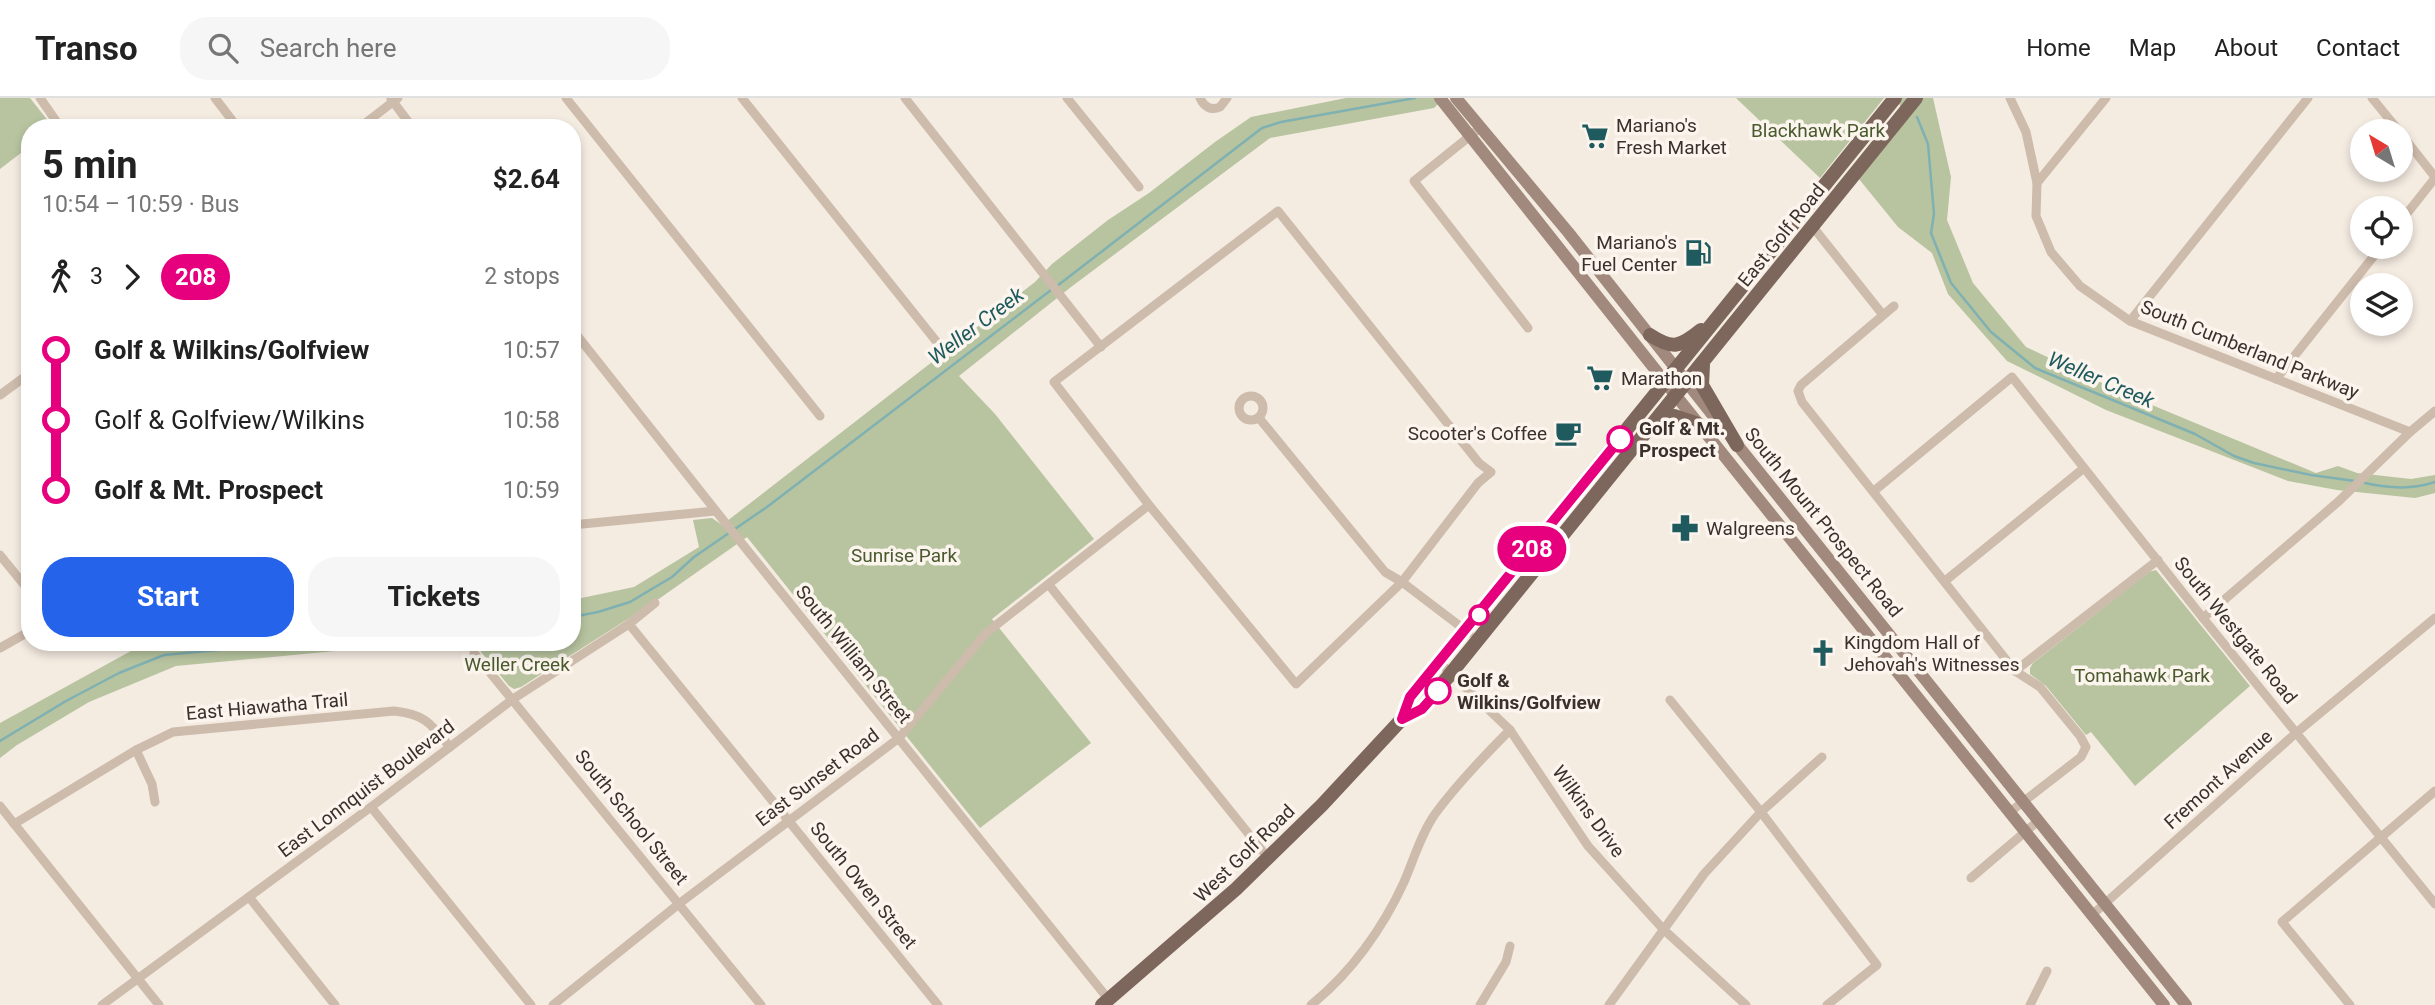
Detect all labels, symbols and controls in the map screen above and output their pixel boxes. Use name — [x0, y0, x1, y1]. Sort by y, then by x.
search box — [180, 17, 670, 80]
text: Transo — [35, 29, 138, 68]
icon: search — [204, 29, 242, 67]
text: Search here — [260, 33, 396, 63]
text: Home — [2026, 34, 2091, 62]
text: Map — [2129, 34, 2176, 62]
text: About — [2214, 34, 2278, 62]
text: Contact — [2316, 34, 2400, 62]
place label: Mariano's Fresh Market — [1616, 114, 1727, 159]
park label: Blackhawk Park — [1751, 119, 1885, 142]
north arrow — [2350, 119, 2413, 182]
map controls — [2350, 119, 2413, 336]
supermarket icon: Mariano's Fresh Market — [1580, 121, 1610, 151]
text: 5 min — [42, 143, 138, 187]
text: $2.64 — [493, 164, 560, 194]
street label: East Golf Road — [1733, 179, 1830, 291]
text: 10:54 – 10:59 · Bus — [42, 191, 239, 218]
button: locate — [2350, 196, 2413, 259]
place label: Mariano's Fuel Center — [1581, 231, 1678, 276]
fuel station icon: Mariano's Fuel Center — [1683, 238, 1713, 268]
icon: walk — [42, 258, 80, 296]
icon: forward — [113, 258, 151, 296]
text: 3 — [90, 263, 103, 290]
text: 208 — [175, 263, 216, 291]
text: 2 stops — [484, 263, 560, 290]
button: layers — [2350, 273, 2413, 336]
water label: Weller Creek — [924, 282, 1029, 370]
street label: South Cumberland Parkway — [2137, 295, 2362, 404]
text: Golf & Wilkins/Golfview — [94, 335, 369, 365]
text: 10:57 — [503, 337, 560, 364]
water label: Weller Creek — [2044, 347, 2158, 413]
supermarket icon: Marathon — [1585, 363, 1615, 393]
place label: Marathon — [1621, 367, 1702, 390]
text: Golf & Golfview/Wilkins — [94, 405, 365, 435]
text: 10:58 — [503, 407, 560, 434]
place label: Golf & Mt. Prospect — [1639, 417, 1725, 462]
cafe icon: Scooter's Coffee — [1553, 418, 1583, 448]
place label: Scooter's Coffee — [1408, 422, 1547, 445]
street label: South Mount Prospect Road — [1740, 423, 1907, 622]
marker: Golf & Mt. Prospect — [1607, 426, 1633, 452]
text: Golf & Mt. Prospect — [94, 475, 323, 505]
text: 10:59 — [503, 477, 560, 504]
pharmacy icon: Walgreens — [1670, 513, 1700, 543]
place label: Walgreens — [1706, 517, 1795, 540]
line badge: 208 — [1492, 526, 1572, 572]
text: 208 — [1511, 535, 1553, 563]
park label: Sunrise Park — [851, 544, 957, 567]
street label: South Westgate Road — [2169, 552, 2302, 708]
button: Start — [42, 557, 294, 637]
button: Tickets — [308, 557, 560, 637]
street label: South William Street — [791, 581, 916, 728]
unlabelled marker — [1469, 605, 1489, 625]
place label: Kingdom Hall of Jehovah's Witnesses — [1844, 631, 2019, 676]
church icon: Kingdom Hall of Jehovah's Witnesses — [1808, 638, 1838, 668]
park label: Weller Creek — [464, 653, 570, 676]
park label: Tomahawk Park — [2074, 664, 2210, 687]
place label: Golf & Wilkins/Golfview — [1457, 669, 1601, 714]
marker: Golf & Wilkins/Golfview — [1425, 678, 1451, 704]
street label: East Hiawatha Trail — [185, 688, 349, 725]
street label: East Lonnquist Boulevard — [274, 715, 459, 862]
street label: East Sunset Road — [751, 724, 884, 831]
street label: Fremont Avenue — [2159, 725, 2277, 834]
street label: South School Street — [570, 745, 693, 889]
street label: Wilkins Drive — [1548, 761, 1630, 862]
street label: West Golf Road — [1189, 800, 1299, 907]
street label: South Owen Street — [805, 817, 922, 953]

